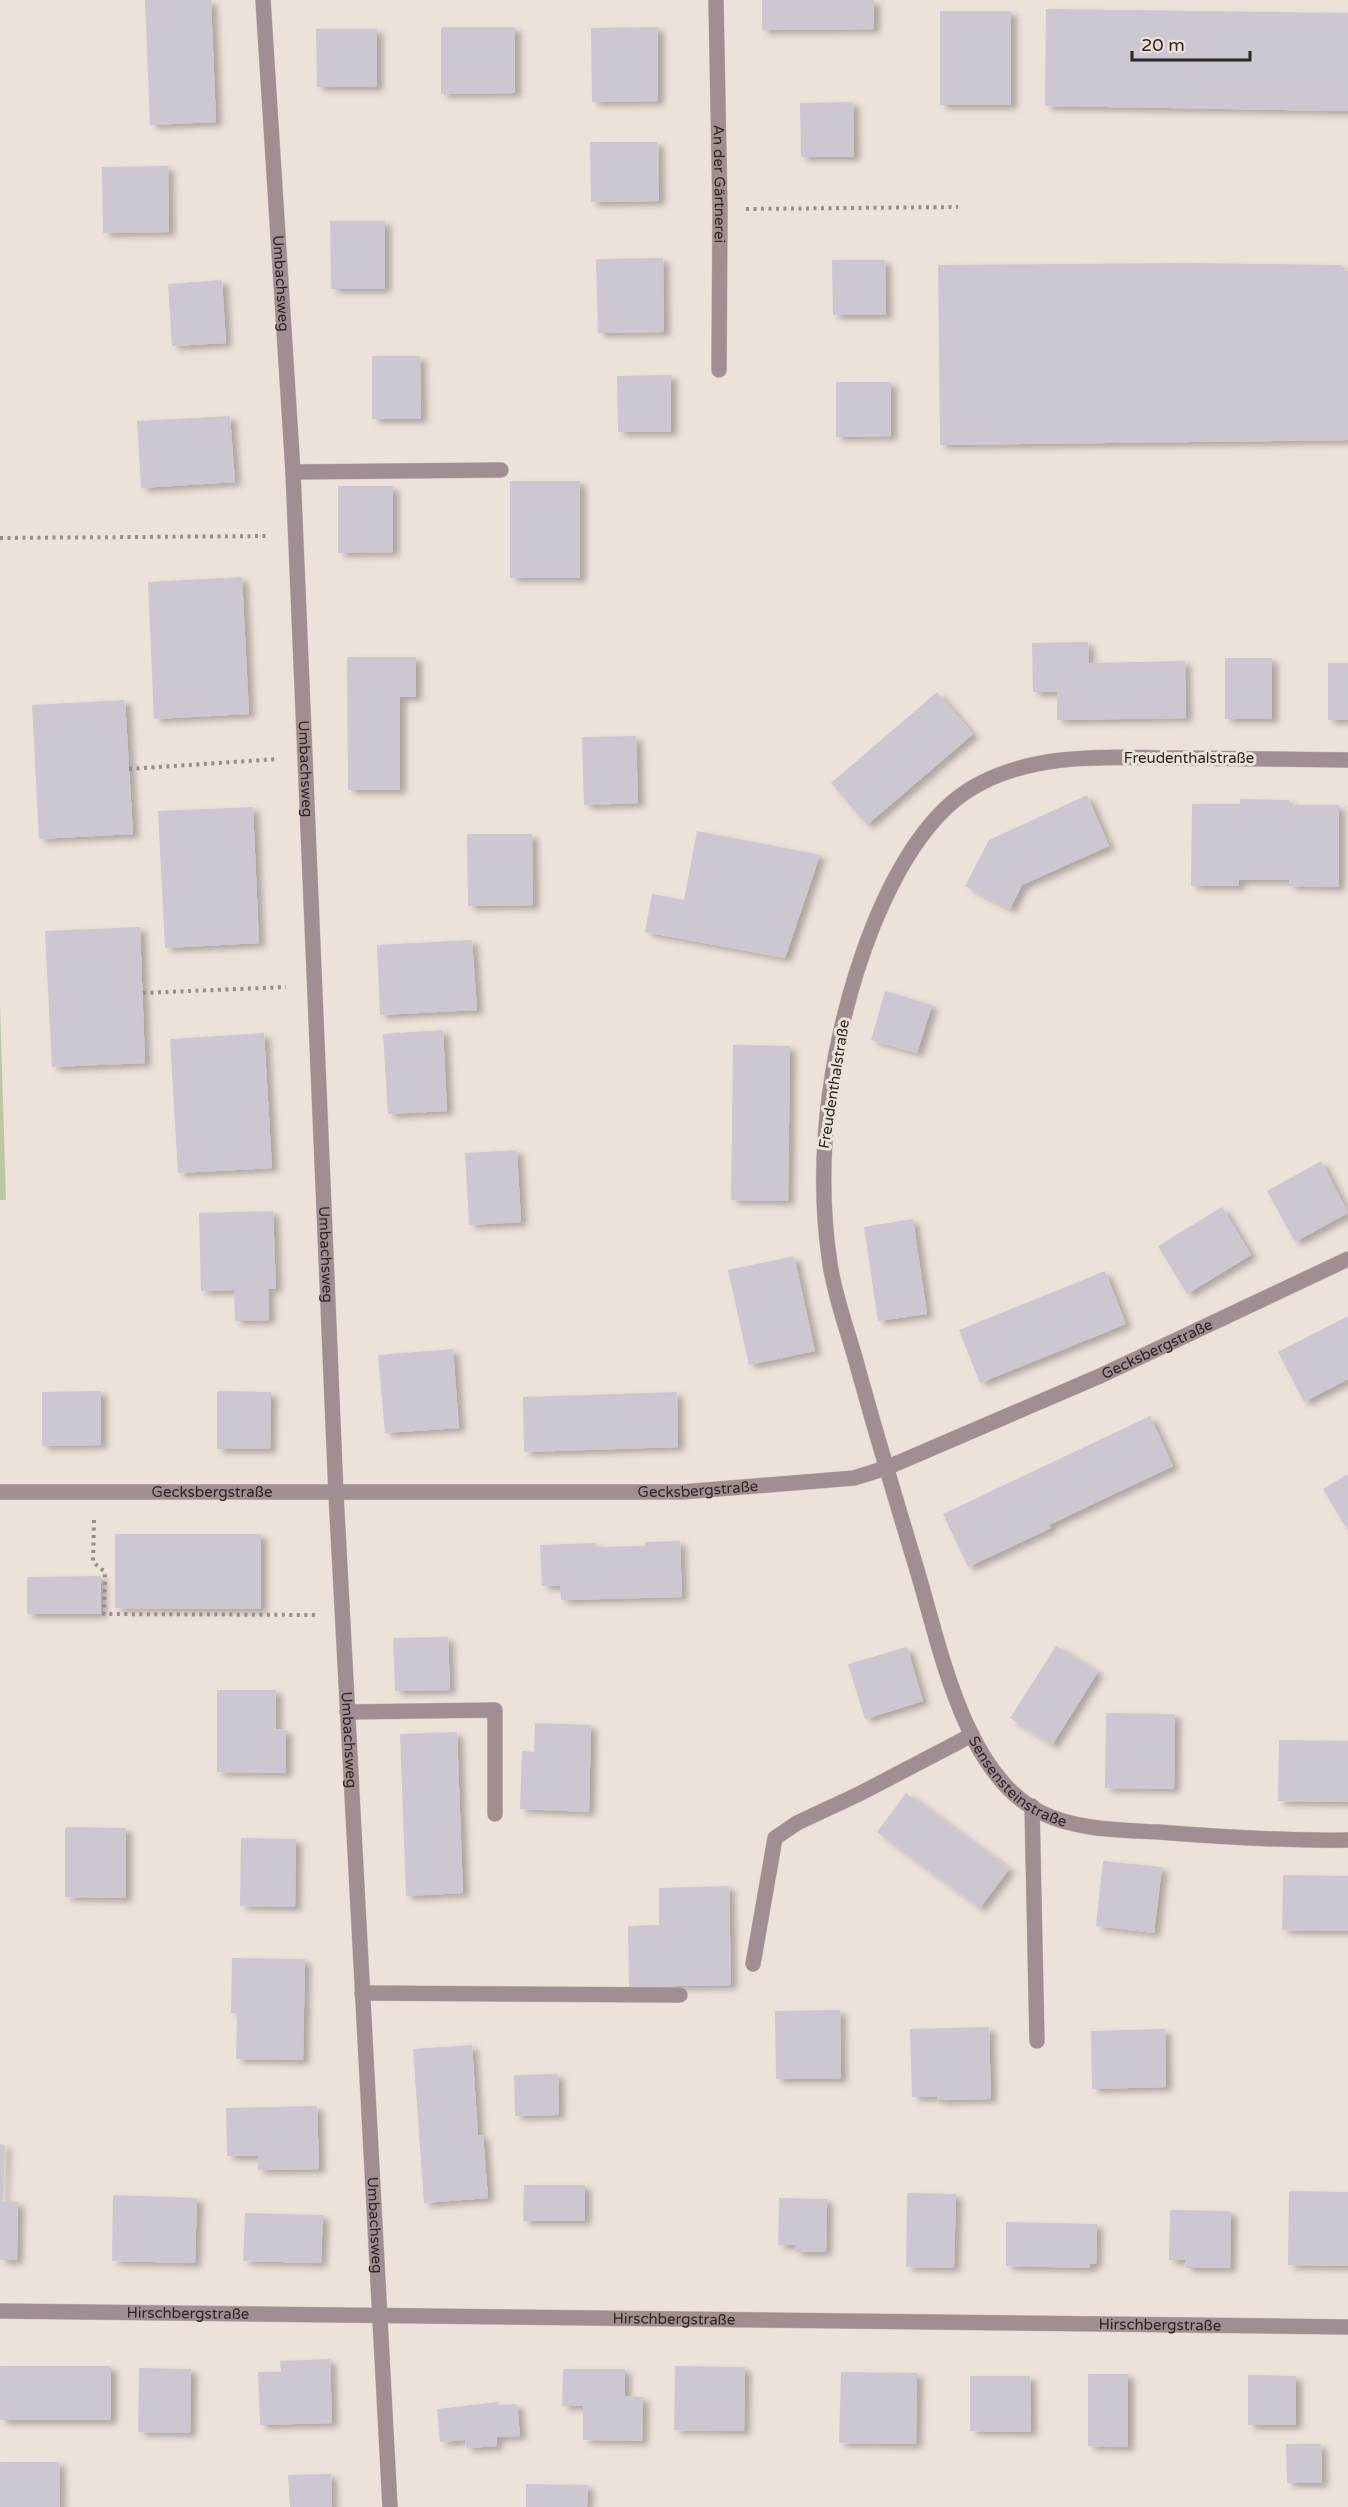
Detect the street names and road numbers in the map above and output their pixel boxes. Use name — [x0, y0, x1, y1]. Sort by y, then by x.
street label: An der Gärtnerei — [709, 125, 729, 243]
street label: Umbachsweg — [269, 235, 293, 332]
street label: Umbachsweg — [294, 720, 317, 818]
street label: Freudenthalstraße — [1124, 749, 1254, 767]
street label: Freudenthalstraße — [815, 1018, 853, 1150]
street label: Umbachsweg — [315, 1206, 337, 1303]
street label: Gecksbergstraße — [1098, 1315, 1215, 1383]
street label: Gecksbergstraße — [638, 1477, 759, 1501]
street label: Gecksbergstraße — [152, 1483, 272, 1501]
street label: Umbachsweg — [338, 1691, 361, 1789]
street label: Sensensteinstraße — [965, 1733, 1069, 1831]
street label: Umbachsweg — [363, 2176, 387, 2274]
street label: Hirschbergstraße — [127, 2304, 249, 2323]
street label: Hirschbergstraße — [613, 2309, 735, 2329]
street label: Hirschbergstraße — [1098, 2315, 1221, 2334]

